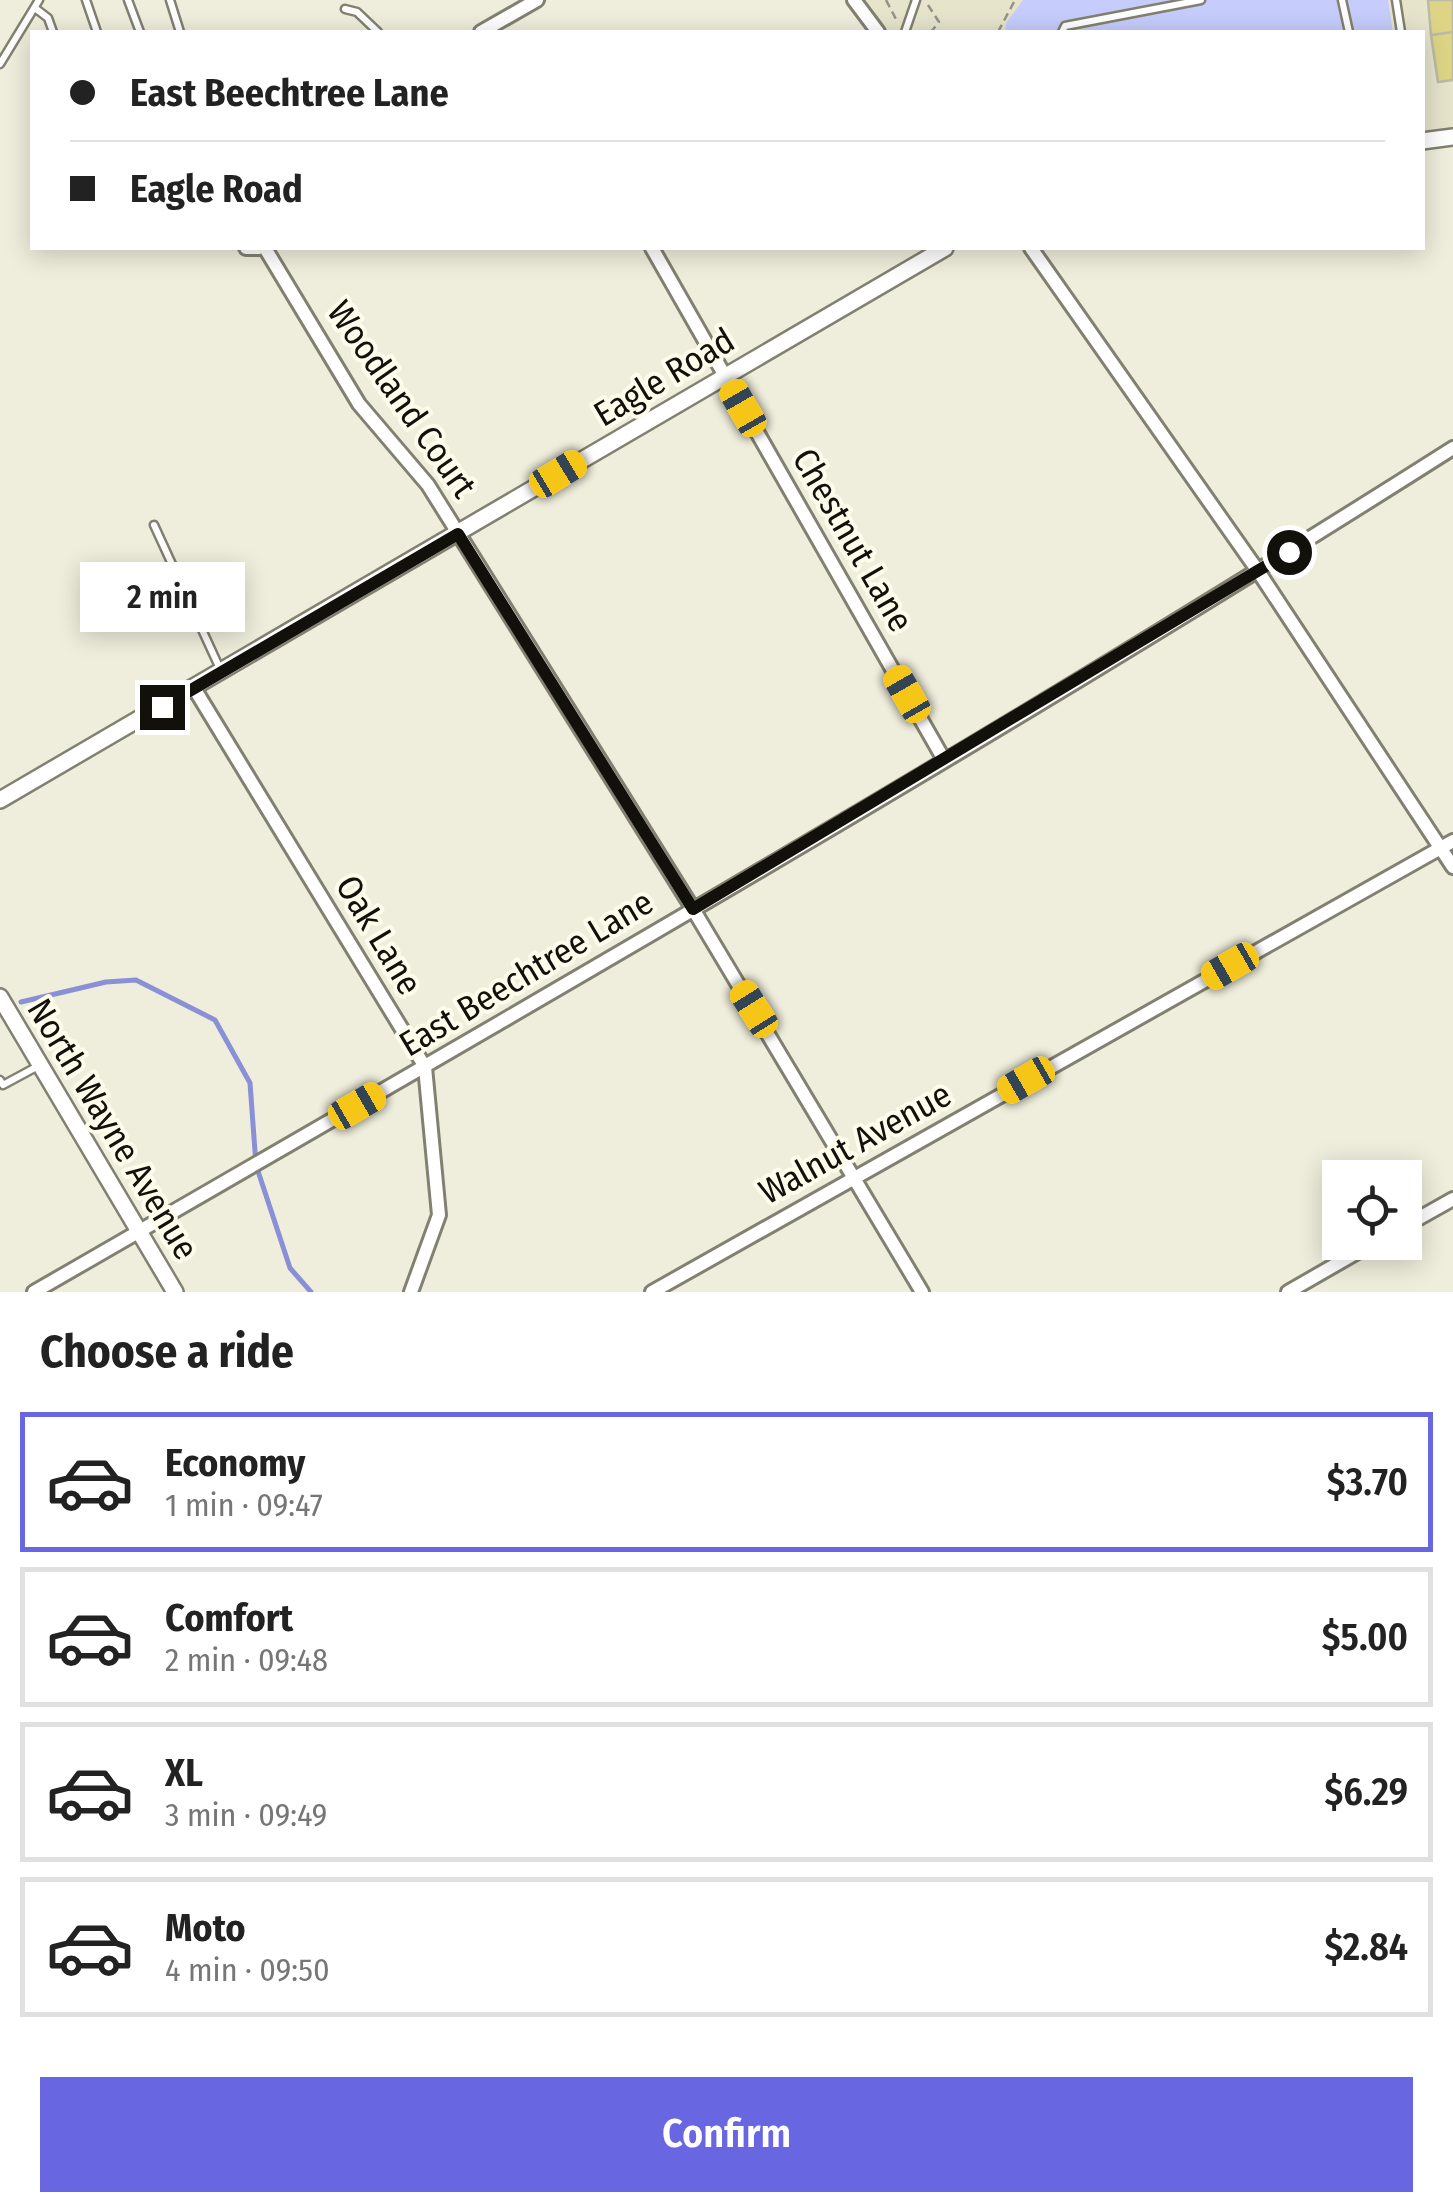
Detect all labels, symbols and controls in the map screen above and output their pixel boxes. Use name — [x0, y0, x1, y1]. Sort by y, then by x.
text: East Beechtree Lane — [130, 70, 449, 116]
text: Eagle Road — [130, 166, 303, 212]
street label: Woodland Court — [319, 293, 486, 506]
street label: Eagle Road — [586, 319, 742, 435]
car — [715, 375, 771, 441]
street label: Chestnut Lane — [784, 441, 922, 639]
car — [525, 446, 591, 502]
route start — [1267, 530, 1312, 575]
callout: 2 min — [80, 562, 244, 632]
text: 2 min — [127, 578, 198, 616]
car — [879, 661, 935, 727]
route end — [140, 685, 185, 730]
street label: Oak Lane — [327, 868, 431, 1002]
street label: East Beechtree Lane — [392, 881, 660, 1065]
car — [1197, 938, 1263, 994]
car — [725, 976, 783, 1042]
street label: North Wayne Avenue — [19, 991, 207, 1267]
car — [993, 1052, 1059, 1108]
street label: Walnut Avenue — [752, 1073, 958, 1213]
car — [324, 1078, 390, 1134]
map controls — [1322, 1160, 1422, 1260]
button: locate — [1322, 1160, 1422, 1260]
text: Choose a ride — [40, 1325, 294, 1379]
icon: car — [45, 1437, 135, 1527]
text: Economy — [165, 1440, 305, 1486]
text: $3.70 — [1327, 1459, 1408, 1505]
text: 1 min · 09:47 — [165, 1486, 323, 1524]
icon: car — [45, 1592, 135, 1682]
text: Comfort — [165, 1595, 293, 1641]
text: $5.00 — [1322, 1614, 1408, 1660]
text: 2 min · 09:48 — [165, 1641, 328, 1679]
icon: car — [45, 1747, 135, 1837]
text: XL — [165, 1750, 203, 1796]
text: $6.29 — [1324, 1769, 1408, 1815]
text: 3 min · 09:49 — [165, 1796, 327, 1834]
icon: car — [45, 1902, 135, 1992]
text: Moto — [165, 1905, 246, 1951]
text: $2.84 — [1324, 1924, 1408, 1970]
text: 4 min · 09:50 — [165, 1951, 330, 1989]
button: Confirm — [40, 2077, 1413, 2192]

